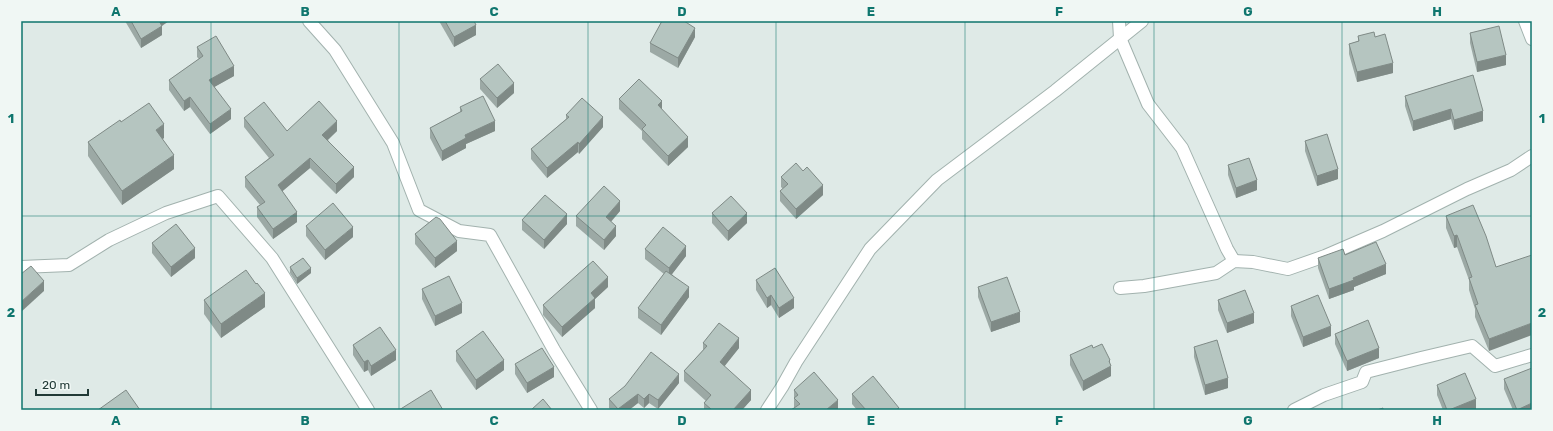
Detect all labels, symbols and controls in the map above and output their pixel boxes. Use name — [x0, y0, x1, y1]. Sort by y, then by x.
text: A — [111, 4, 121, 19]
text: B — [300, 4, 310, 19]
text: C — [489, 4, 499, 19]
text: D — [677, 4, 687, 19]
text: E — [867, 4, 875, 19]
text: F — [1055, 4, 1063, 19]
text: G — [1243, 4, 1253, 19]
text: H — [1432, 4, 1442, 19]
text: 1 — [8, 111, 14, 126]
text: 1 — [1539, 111, 1545, 126]
text: 2 — [7, 305, 15, 320]
text: 2 — [1538, 305, 1546, 320]
scale bar — [36, 371, 88, 397]
text: 20 m — [42, 378, 70, 392]
text: A — [111, 413, 121, 428]
text: B — [300, 413, 310, 428]
text: C — [489, 413, 499, 428]
text: D — [677, 413, 687, 428]
text: E — [867, 413, 875, 428]
text: F — [1055, 413, 1063, 428]
text: G — [1243, 413, 1253, 428]
text: H — [1432, 413, 1442, 428]

